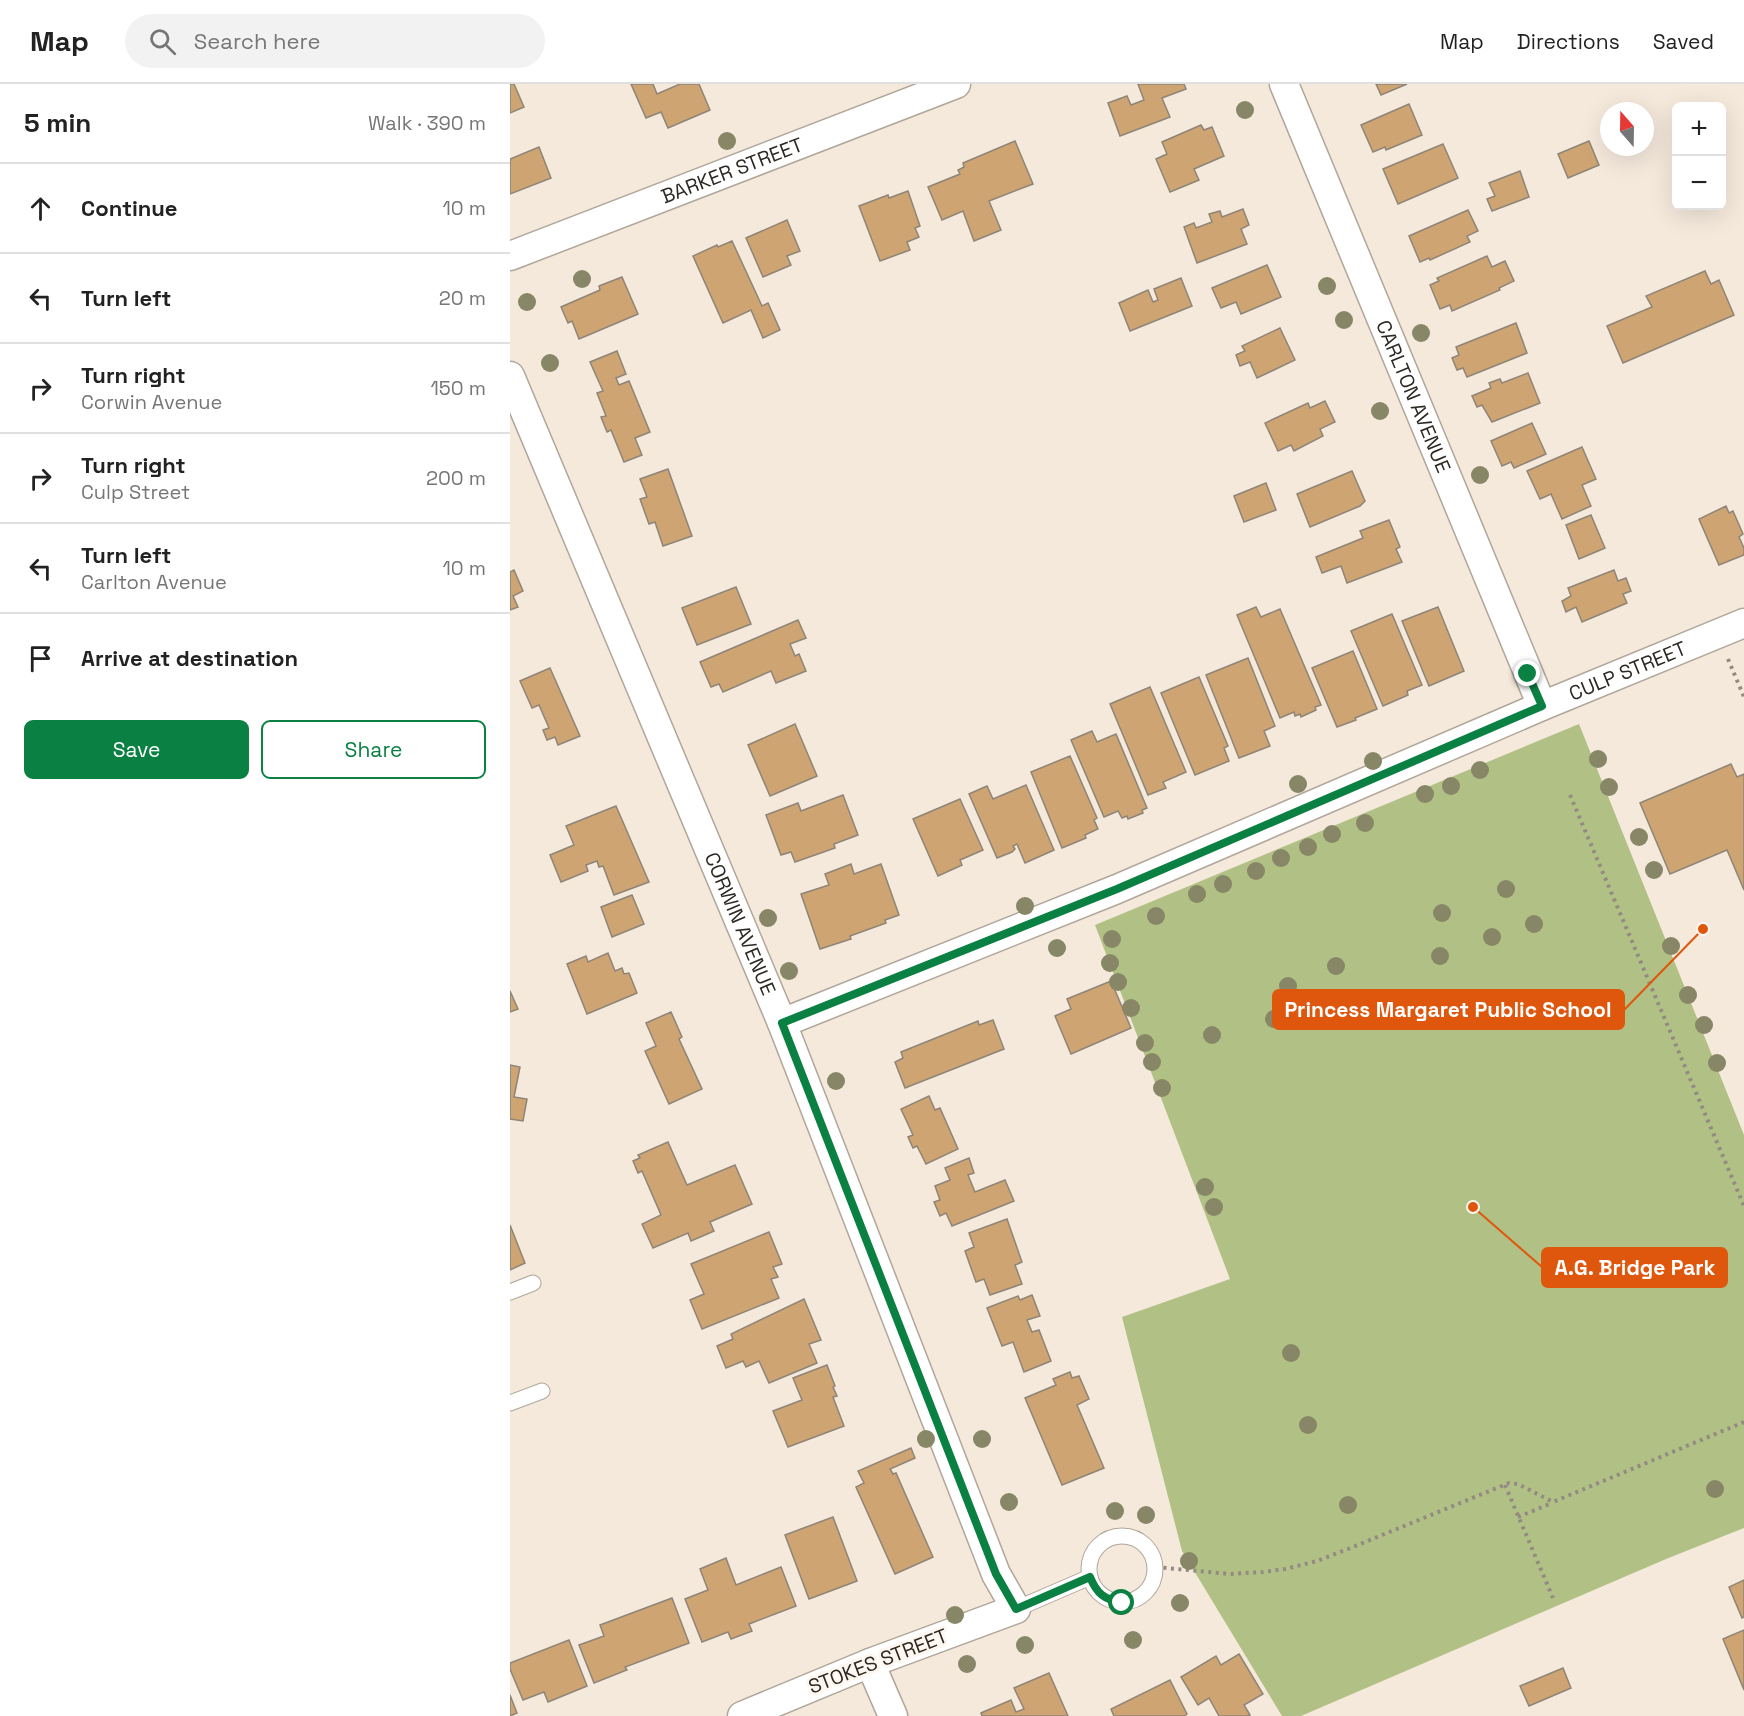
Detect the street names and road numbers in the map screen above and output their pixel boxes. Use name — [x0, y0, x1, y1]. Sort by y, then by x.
street label: BARKER STREET — [657, 131, 807, 209]
street label: CARLTON AVENUE — [1370, 316, 1457, 476]
street label: CULP STREET — [1565, 635, 1690, 707]
street label: CORWIN AVENUE — [699, 848, 782, 999]
street label: STOKES STREET — [805, 1622, 952, 1700]

